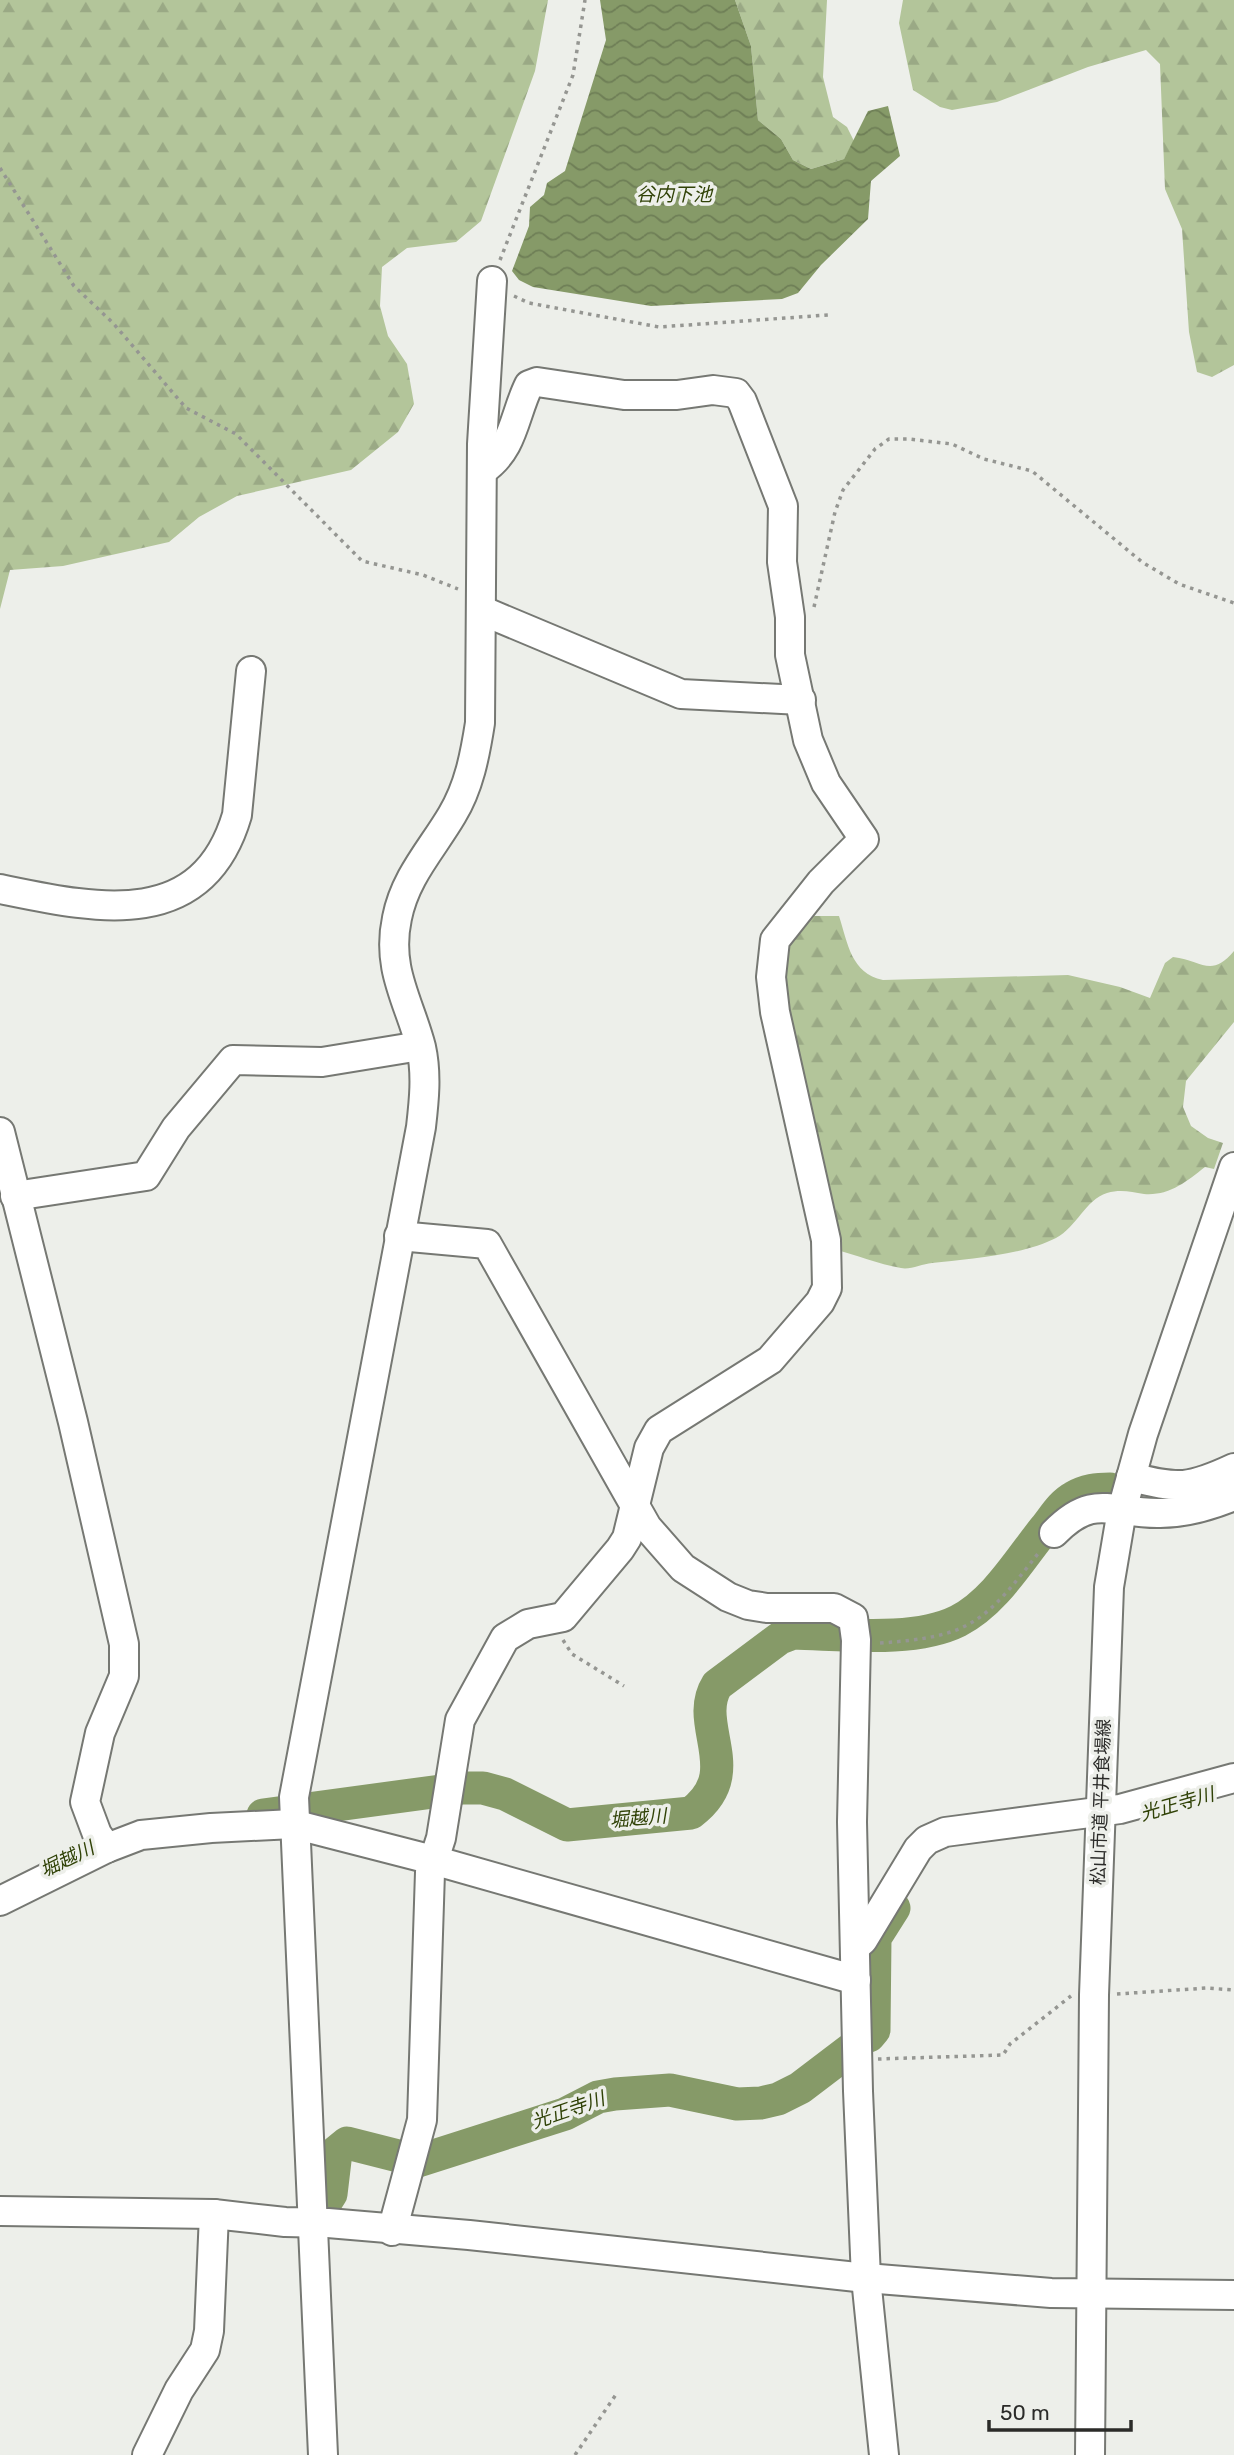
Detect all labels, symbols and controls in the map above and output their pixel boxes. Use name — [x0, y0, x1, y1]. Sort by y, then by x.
water label: 谷内下池 — [636, 183, 714, 206]
street label: 松山市道 平井食場線 — [1087, 1718, 1115, 1886]
water label: 光正寺川 — [1137, 1782, 1219, 1826]
water label: 堀越川 — [609, 1804, 669, 1832]
water label: 堀越川 — [36, 1835, 99, 1882]
water label: 光正寺川 — [528, 2086, 610, 2133]
scale bar — [989, 2388, 1131, 2432]
text: 50 m — [1000, 2400, 1050, 2425]

